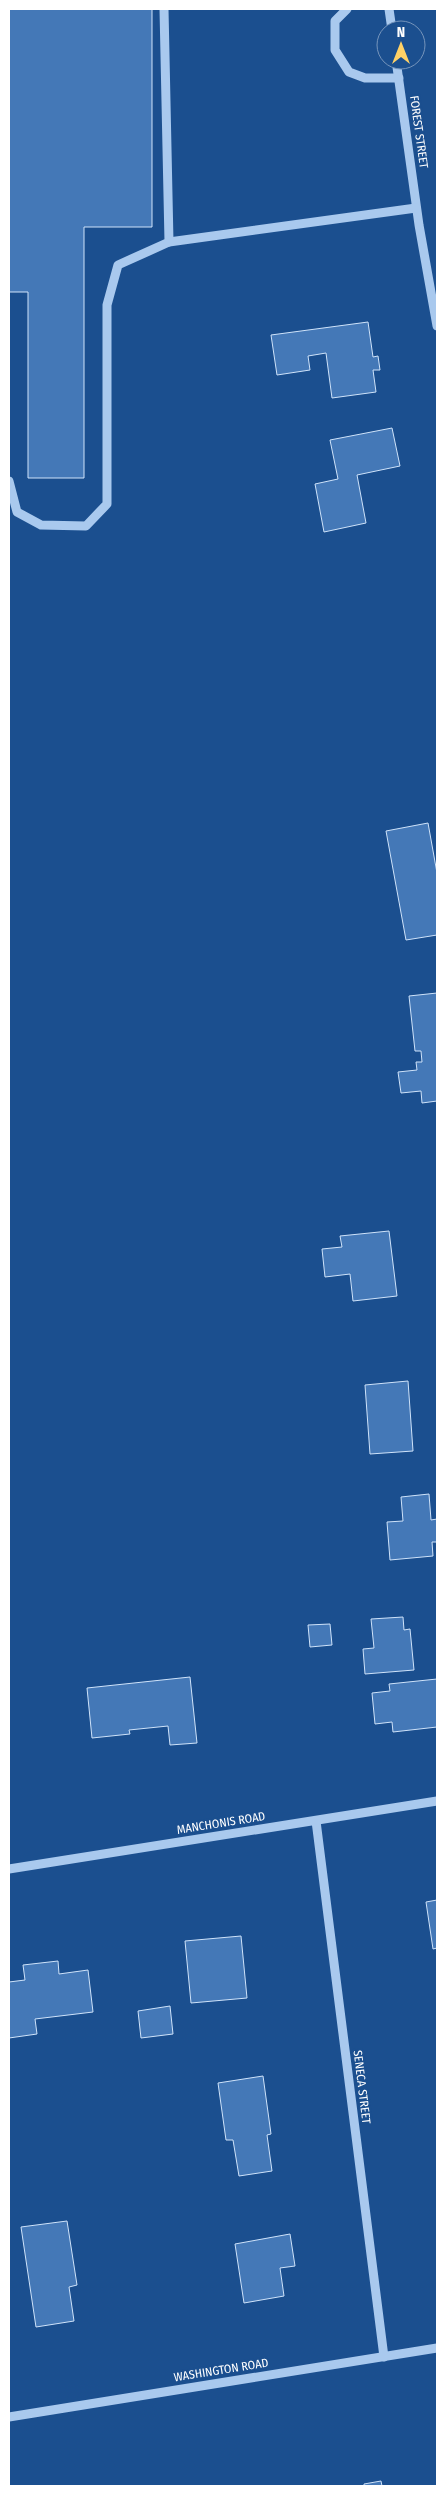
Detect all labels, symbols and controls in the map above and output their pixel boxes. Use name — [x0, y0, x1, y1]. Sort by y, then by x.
north arrow — [376, 20, 426, 70]
text: N — [397, 24, 405, 41]
street label: FOREST STREET — [407, 95, 431, 170]
street label: MANCHONIS ROAD — [176, 1809, 266, 1837]
street label: SENECA STREET — [351, 2049, 374, 2125]
street label: WASHINGTON ROAD — [173, 2356, 269, 2384]

